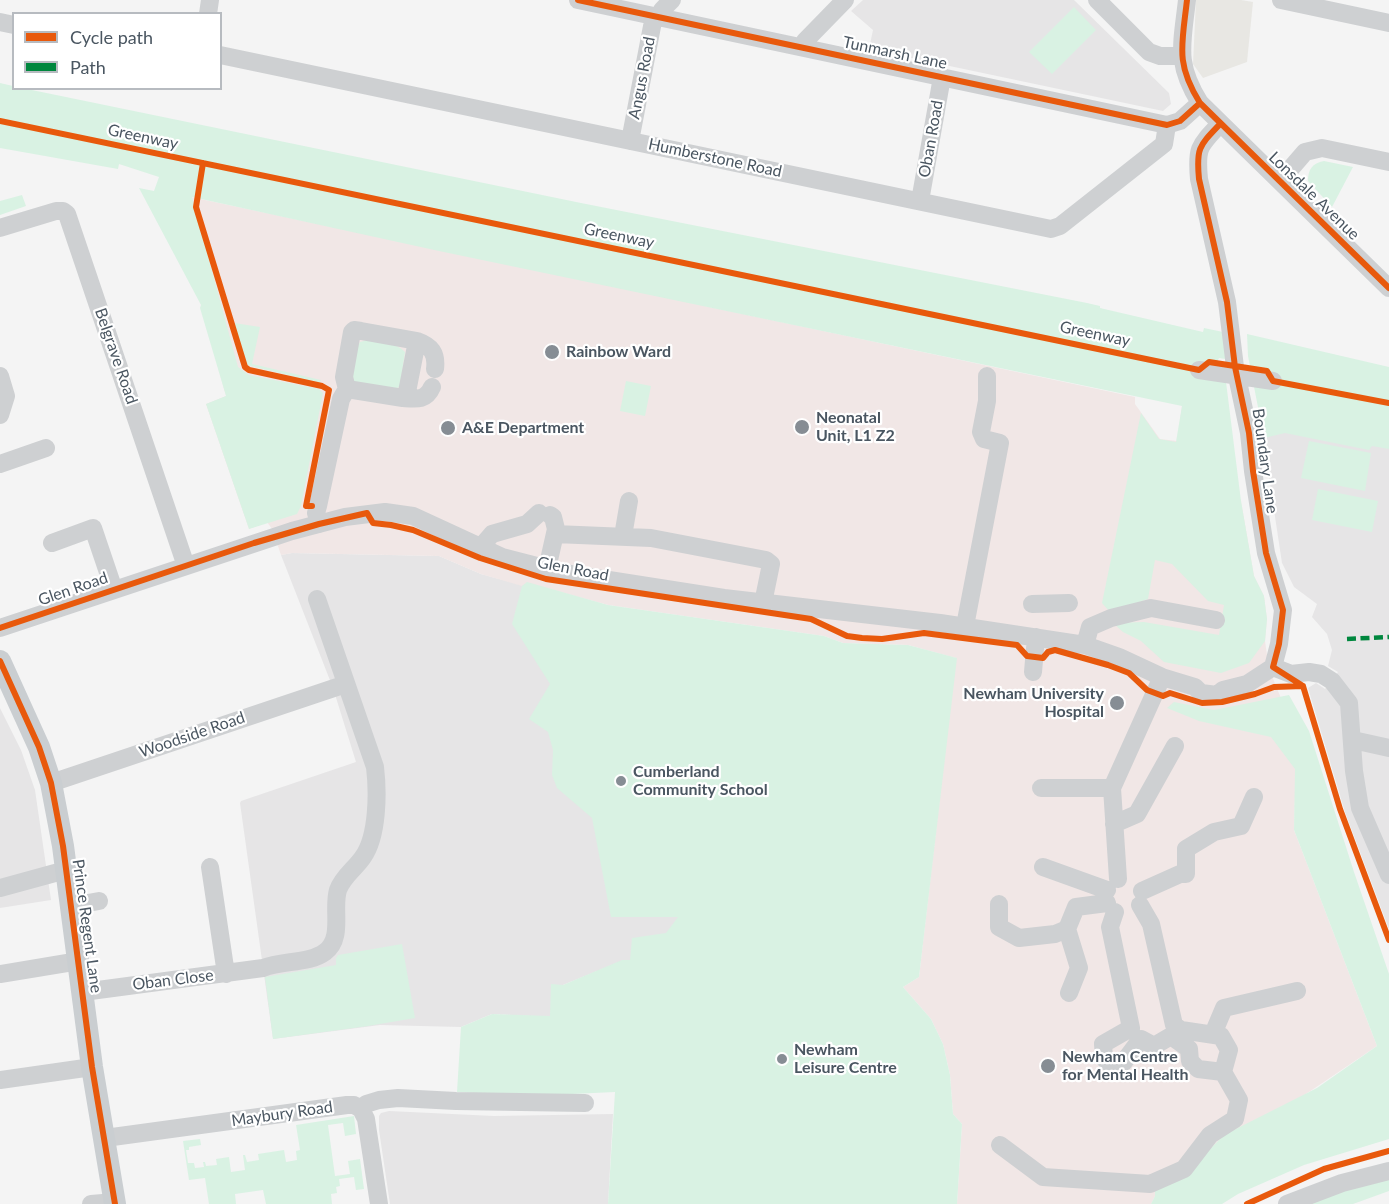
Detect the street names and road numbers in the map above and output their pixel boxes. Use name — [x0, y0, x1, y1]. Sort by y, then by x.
street label: Tunmarsh Lane — [841, 33, 949, 73]
street label: Angus Road — [625, 35, 659, 121]
street label: Oban Road — [915, 99, 947, 179]
street label: Greenway — [106, 120, 180, 154]
street label: Humberstone Road — [646, 134, 784, 182]
street label: Lonsdale Avenue — [1265, 148, 1363, 244]
street label: Greenway — [582, 219, 656, 253]
street label: Belgrave Road — [91, 305, 141, 407]
street label: Greenway — [1058, 317, 1132, 351]
street label: Boundary Lane — [1248, 407, 1282, 515]
street label: Glen Road — [536, 553, 610, 585]
street label: Glen Road — [36, 568, 110, 610]
street label: Woodside Road — [137, 708, 247, 762]
street label: Prince Regent Lane — [68, 858, 106, 994]
street label: Oban Close — [131, 966, 215, 994]
street label: Maybury Road — [230, 1097, 334, 1131]

